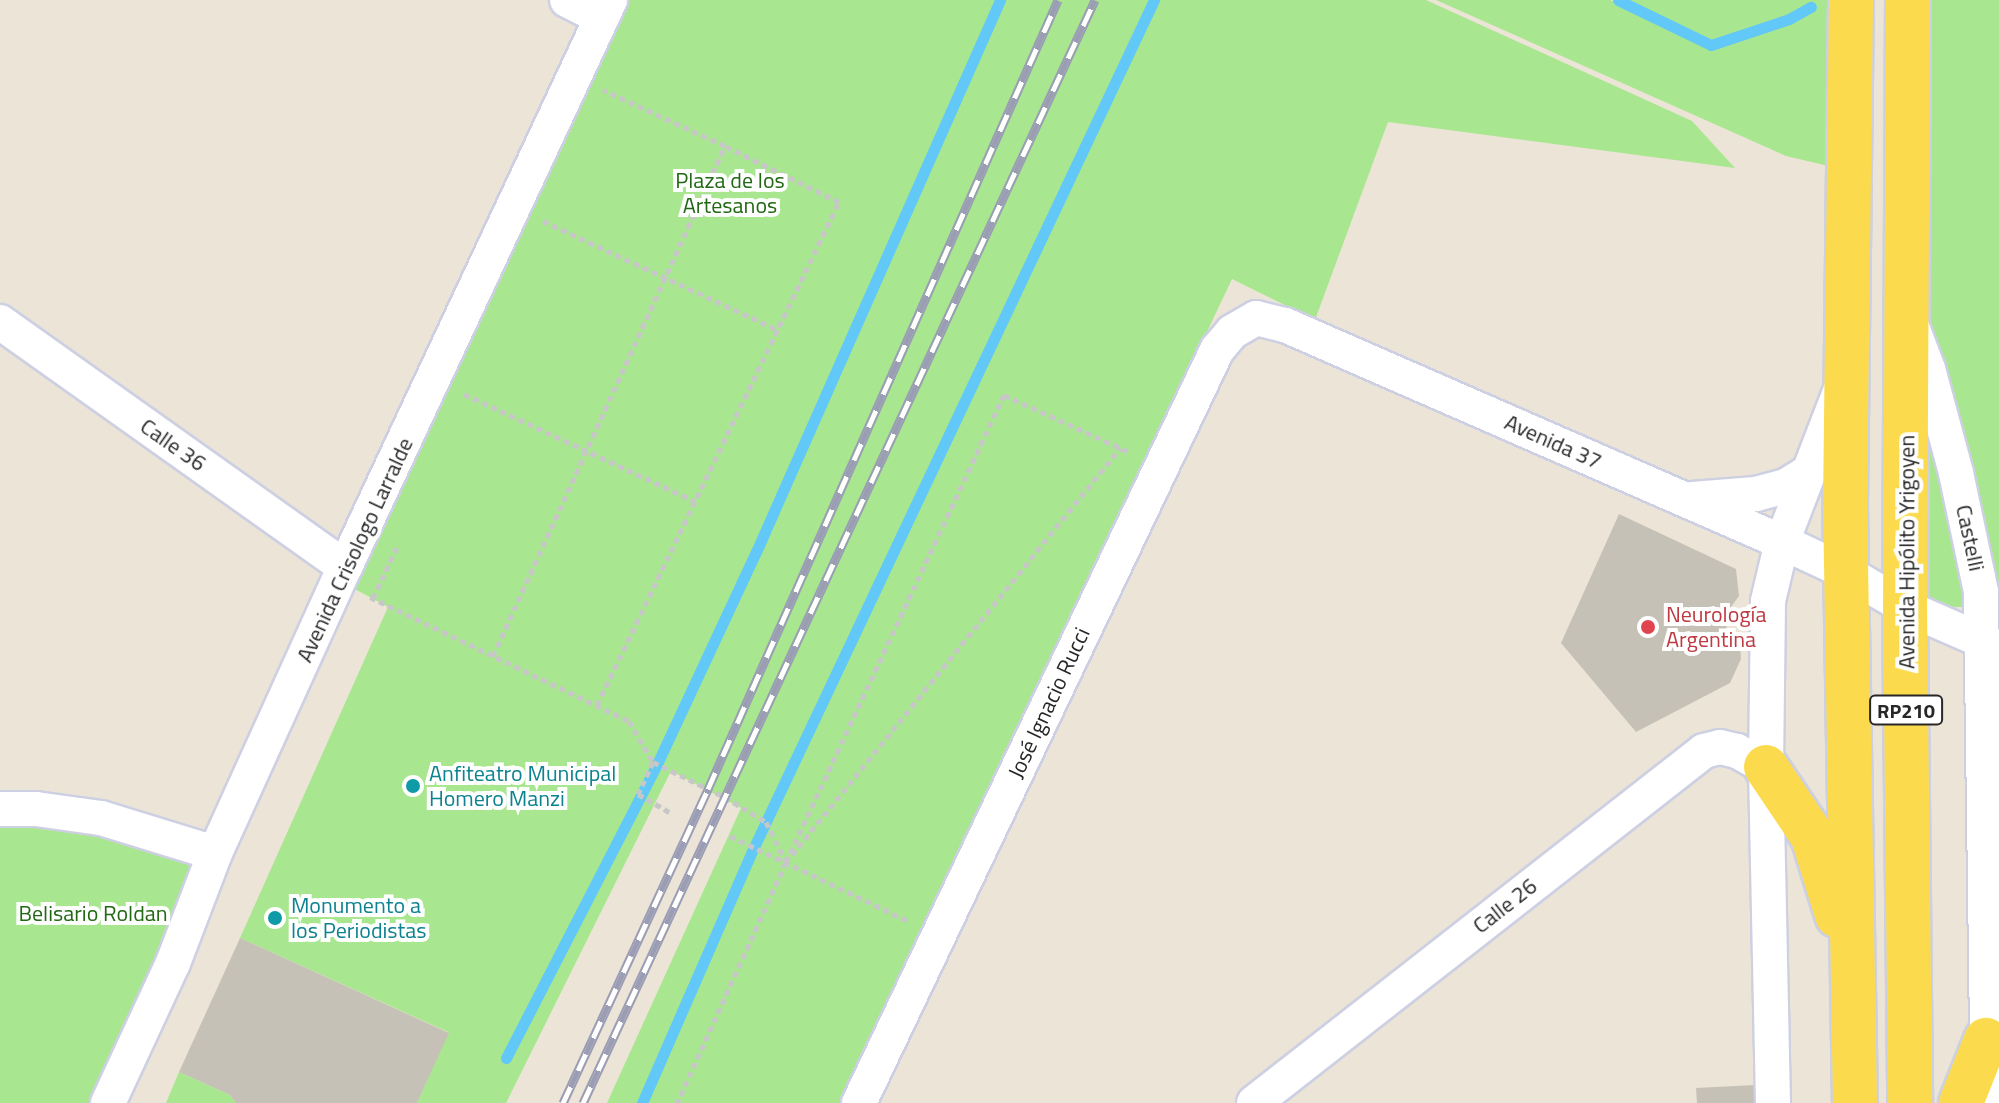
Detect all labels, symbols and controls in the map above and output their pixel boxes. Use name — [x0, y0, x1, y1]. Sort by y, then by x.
park label: Plaza de los Artesanos — [675, 167, 785, 218]
street label: Avenida 37 — [1501, 409, 1605, 475]
street label: Calle 36 — [135, 413, 211, 477]
street label: Avenida Crisologo Larralde — [291, 434, 419, 666]
street label: Avenida Hipólito Yrigoyen — [1894, 435, 1920, 669]
street label: Castelli — [1950, 502, 1990, 574]
place label: Neurología Argentina — [1666, 601, 1766, 652]
marker: Neurología Argentina — [1637, 616, 1659, 638]
street label: José Ignacio Rucci — [1003, 623, 1095, 783]
road number: RP210 — [1868, 694, 1944, 726]
place label: Anfiteatro Municipal Homero Manzi — [429, 760, 616, 812]
marker: Anfiteatro Municipal Homero Manzi — [404, 777, 422, 795]
street label: Calle 26 — [1468, 873, 1542, 939]
place label: Monumento a los Periodistas — [291, 892, 427, 944]
park label: Belisario Roldan — [18, 901, 168, 927]
marker: Monumento a los Periodistas — [266, 909, 284, 927]

